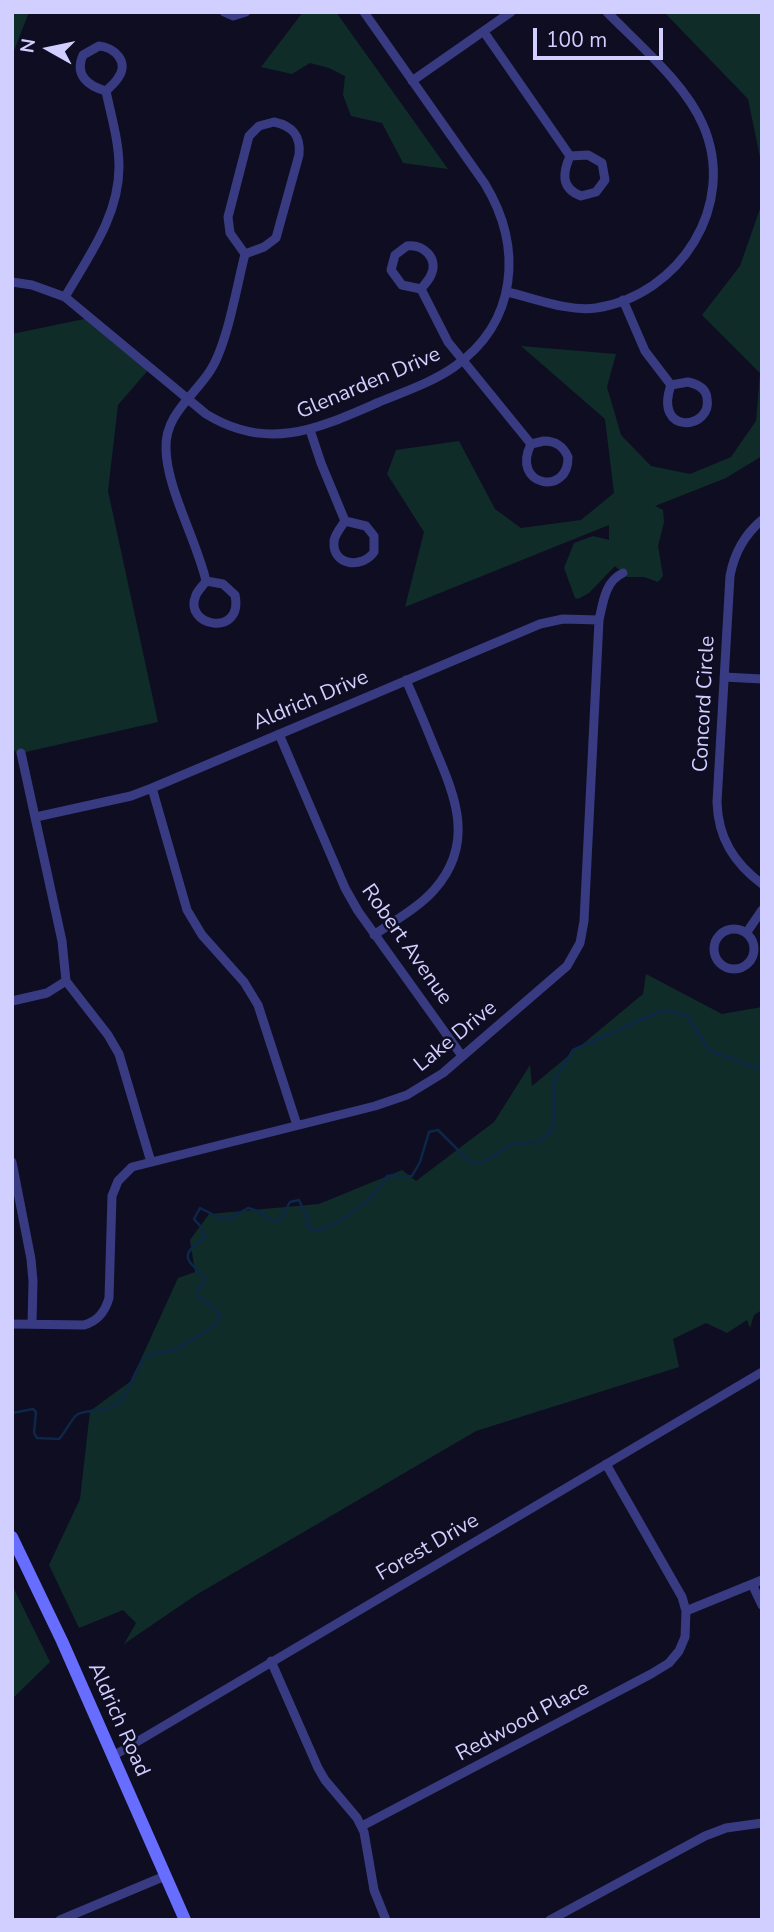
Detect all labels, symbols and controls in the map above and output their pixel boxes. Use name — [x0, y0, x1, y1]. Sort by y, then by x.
north arrow — [14, 14, 84, 84]
scale bar — [536, 14, 666, 58]
text: 100 m — [546, 26, 607, 54]
text: N — [14, 37, 42, 55]
street label: Glenarden Drive — [293, 342, 445, 426]
street label: Concord Circle — [689, 635, 721, 773]
street label: Aldrich Drive — [250, 665, 372, 737]
street label: Robert Avenue — [355, 880, 457, 1010]
street label: Lake Drive — [410, 996, 502, 1078]
street label: Forest Drive — [372, 1509, 484, 1587]
street label: Aldrich Road — [82, 1659, 154, 1781]
street label: Redwood Place — [452, 1676, 594, 1768]

